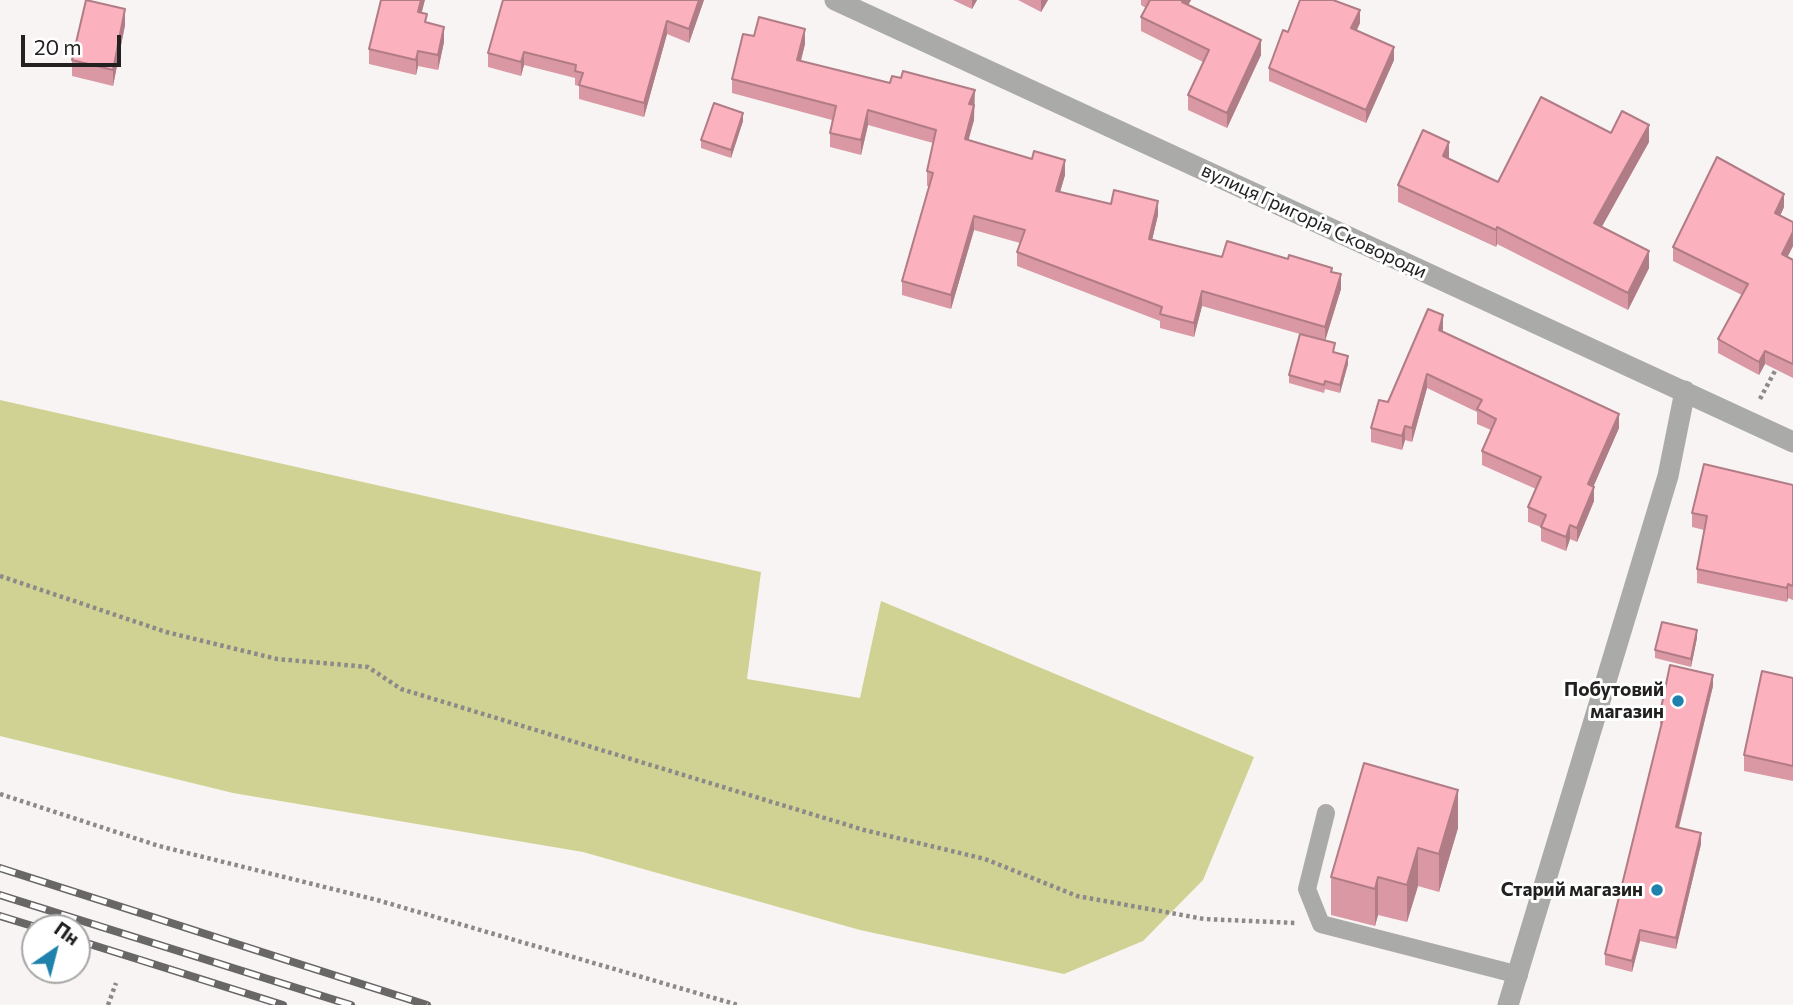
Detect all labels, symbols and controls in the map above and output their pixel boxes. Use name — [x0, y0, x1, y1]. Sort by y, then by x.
scale bar — [24, 21, 124, 65]
text: 20 m — [34, 34, 82, 59]
street label: вулиця Григорія Сковороди — [1198, 159, 1430, 283]
place label: Побутовий магазин — [1564, 679, 1664, 723]
marker: Побутовий магазин — [1670, 693, 1686, 709]
place label: Старий магазин — [1501, 879, 1643, 901]
marker: Старий магазин — [1649, 882, 1665, 898]
north arrow — [21, 914, 91, 984]
text: Пн — [50, 916, 84, 950]

